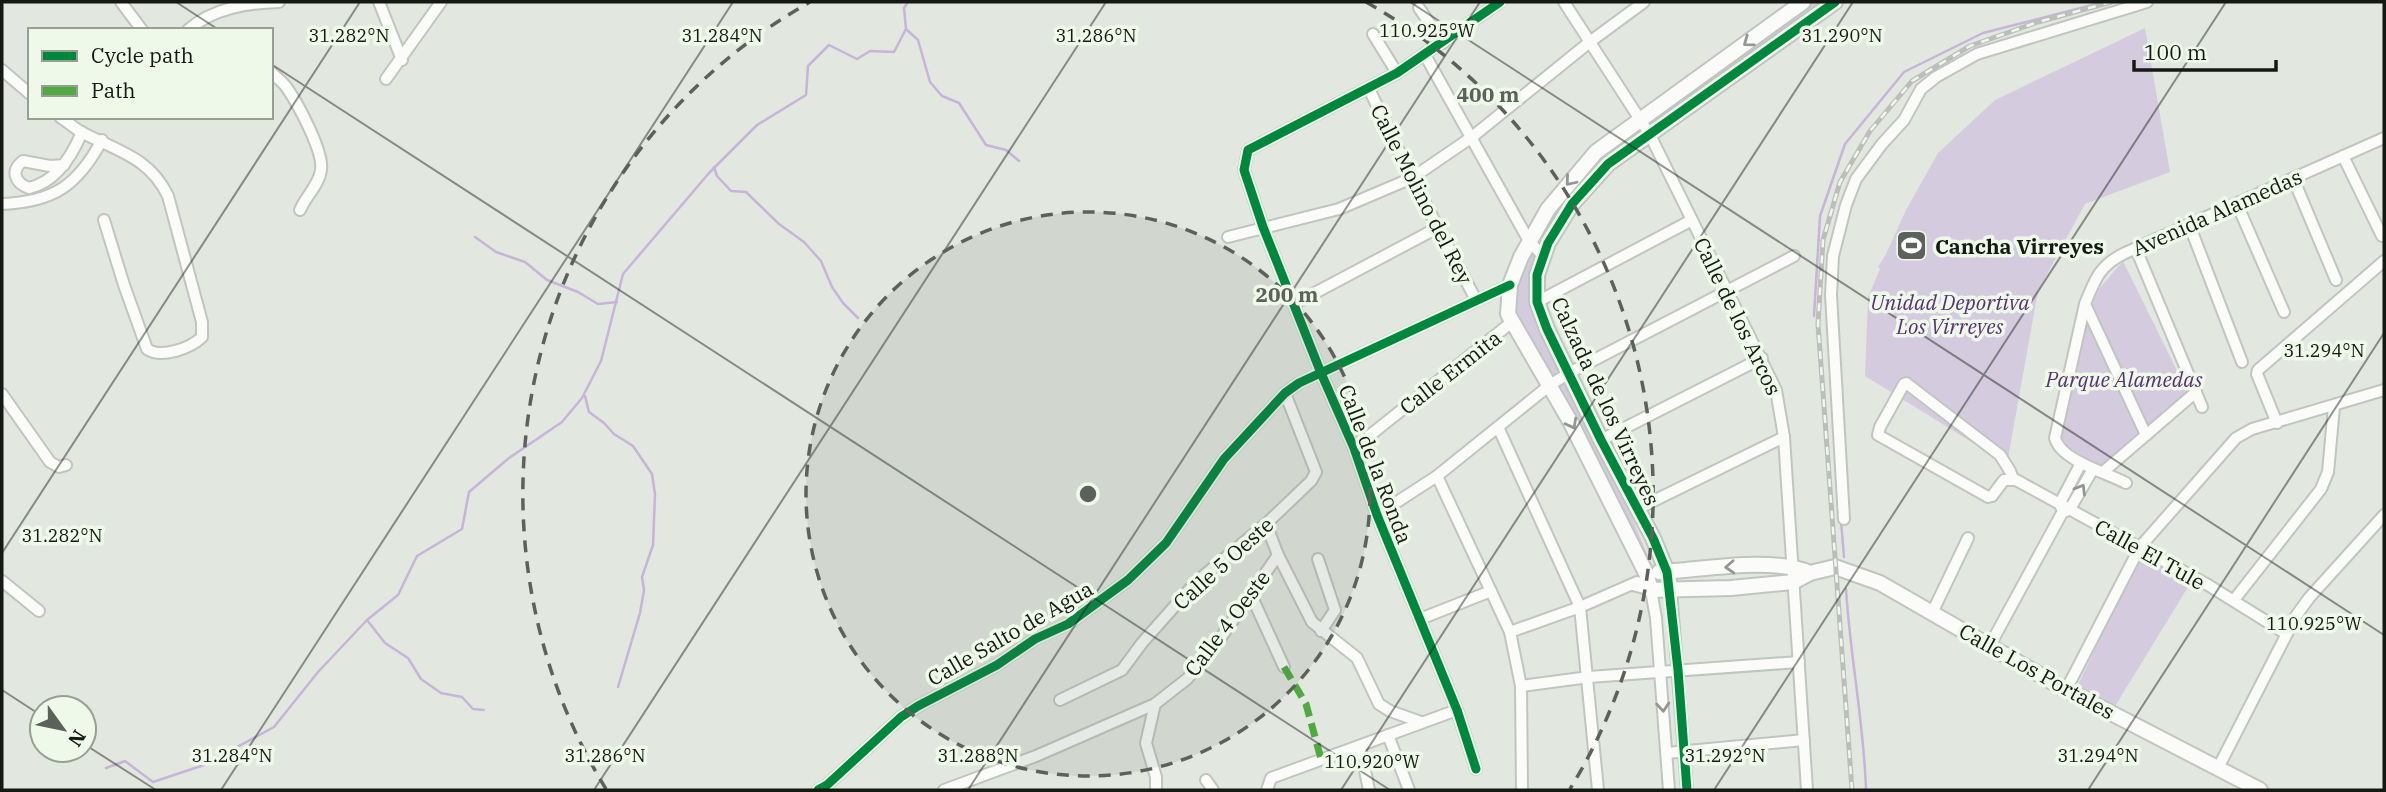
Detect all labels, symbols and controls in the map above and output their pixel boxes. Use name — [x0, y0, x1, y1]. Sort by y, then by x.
text: 110.925°W — [1379, 19, 1475, 42]
text: 31.282°N — [308, 24, 390, 47]
text: 31.284°N — [681, 24, 763, 47]
text: 31.286°N — [1055, 24, 1137, 47]
text: 31.290°N — [1801, 24, 1883, 47]
legend — [28, 28, 273, 119]
scale bar — [2134, 28, 2276, 72]
one-way arrow — [1744, 34, 1756, 46]
text: 100 m — [2144, 38, 2207, 66]
text: Cycle path — [91, 41, 194, 69]
text: Path — [91, 76, 136, 104]
text: 400 m — [1456, 80, 1520, 108]
street label: Calle Molino del Rey — [1365, 99, 1480, 289]
street label: Avenida Alamedas — [2128, 162, 2306, 262]
one-way arrow — [1565, 174, 1578, 186]
sports icon: Cancha Virreyes — [1895, 229, 1929, 263]
street label: Calle de los Arcos — [1688, 232, 1788, 400]
place label: Cancha Virreyes — [1935, 232, 2104, 260]
text: 200 m — [1255, 280, 1319, 308]
park label: Unidad Deportiva Los Virreyes — [1870, 288, 2030, 340]
street label: Calzada de los Virreyes — [1545, 292, 1667, 510]
street label: Calle Ermita — [1393, 323, 1507, 421]
text: 31.294°N — [2283, 339, 2365, 362]
park label: Parque Alamedas — [2045, 365, 2203, 393]
street label: Calle de la Ronda — [1333, 380, 1419, 548]
one-way arrow — [1563, 417, 1577, 429]
centre of rings — [1076, 482, 1100, 506]
one-way arrow — [2073, 483, 2086, 496]
street label: Calle 5 Oeste — [1167, 510, 1279, 616]
street label: Calle El Tule — [2090, 512, 2210, 596]
text: 31.282°N — [21, 524, 103, 547]
one-way arrow — [1724, 560, 1735, 575]
street label: Calle 4 Oeste — [1178, 564, 1276, 682]
street label: Calle Salto de Agua — [922, 574, 1098, 692]
text: 110.925°W — [2266, 612, 2362, 635]
street label: Calle Los Portales — [1954, 617, 2120, 725]
north arrow — [28, 694, 98, 764]
one-way arrow — [1655, 702, 1670, 713]
text: N — [63, 725, 91, 751]
text: 31.284°N — [191, 744, 273, 767]
text: 31.286°N — [564, 744, 646, 767]
text: 31.288°N — [937, 744, 1019, 767]
text: 31.292°N — [1684, 744, 1766, 767]
text: 31.294°N — [2057, 744, 2139, 767]
text: 110.920°W — [1324, 750, 1420, 773]

